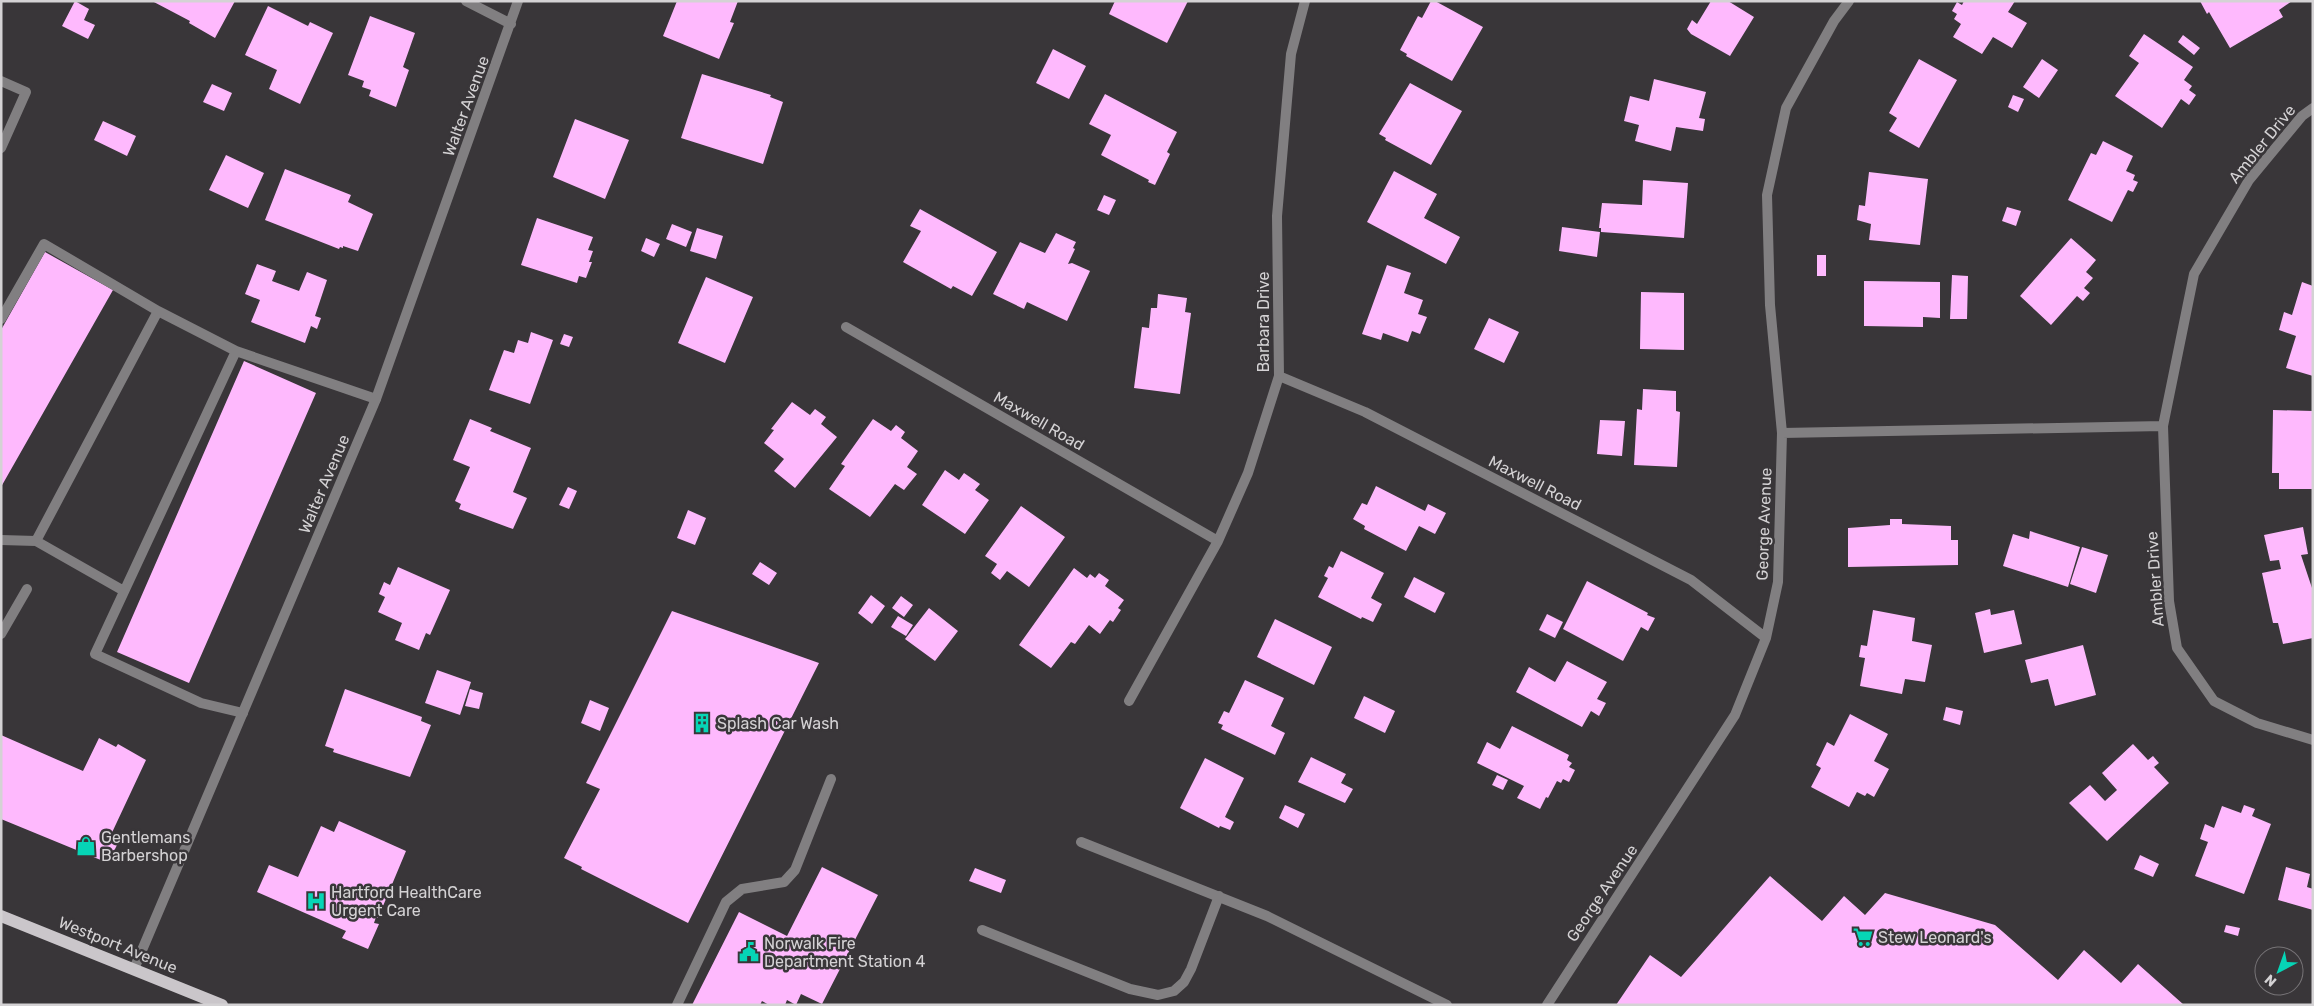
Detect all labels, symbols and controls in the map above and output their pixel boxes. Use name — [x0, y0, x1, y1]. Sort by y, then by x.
street label: Walter Avenue — [439, 53, 493, 159]
street label: Ambler Drive — [2225, 101, 2299, 187]
street label: Barbara Drive — [1254, 271, 1273, 373]
street label: Maxwell Road — [990, 387, 1088, 455]
street label: Walter Avenue — [295, 432, 353, 536]
street label: Maxwell Road — [1486, 452, 1584, 514]
street label: George Avenue — [1753, 467, 1775, 581]
street label: Ambler Drive — [2142, 531, 2168, 627]
building icon: Splash Car Wash — [691, 712, 713, 734]
place label: Splash Car Wash — [717, 714, 839, 733]
place label: Gentlemans Barbershop — [101, 828, 190, 865]
shop icon: Gentlemans Barbershop — [75, 835, 97, 857]
street label: George Avenue — [1563, 841, 1641, 945]
place label: Hartford HealthCare Urgent Care — [331, 883, 482, 920]
hospital icon: Hartford HealthCare Urgent Care — [305, 890, 327, 912]
street label: Westport Avenue — [56, 913, 180, 978]
supermarket icon: Stew Leonard's — [1852, 926, 1874, 948]
place label: Stew Leonard's — [1878, 928, 1992, 947]
place label: Norwalk Fire Department Station 4 — [764, 934, 926, 971]
public building icon: Norwalk Fire Department Station 4 — [738, 941, 760, 963]
north arrow — [2254, 946, 2304, 996]
text: N — [2261, 971, 2280, 990]

